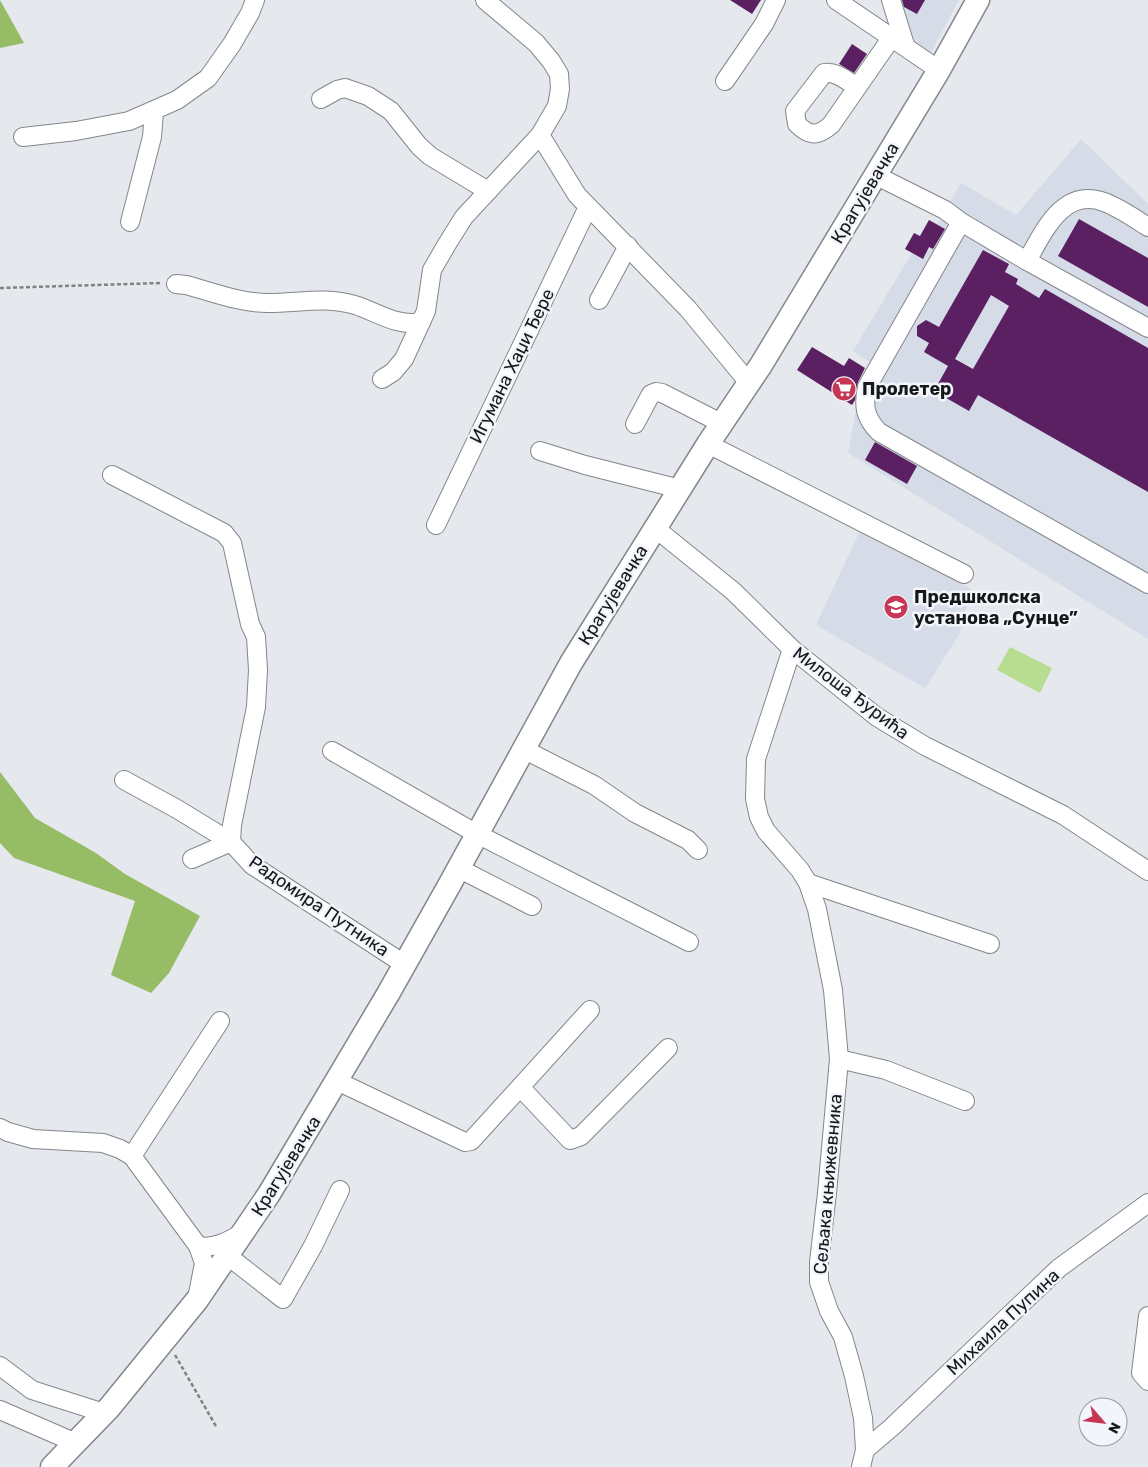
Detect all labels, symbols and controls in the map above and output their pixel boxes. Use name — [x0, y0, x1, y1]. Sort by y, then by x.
street label: Крагујевачка — [826, 138, 904, 248]
street label: Игумана Хаџи Ђере — [465, 285, 559, 447]
supermarket icon: Пролетер — [831, 376, 857, 402]
place label: Пролетер — [862, 378, 951, 400]
street label: Крагујевачка — [573, 541, 653, 649]
place label: Предшколска установа „Сунце” — [914, 586, 1078, 629]
school or university icon: Предшколска установа „Сунце” — [883, 594, 909, 620]
street label: Милоша Ђурића — [788, 642, 914, 744]
street label: Радомира Путника — [245, 851, 393, 961]
street label: Сељака књижевника — [809, 1093, 847, 1275]
street label: Крагујевачка — [246, 1112, 326, 1220]
street label: Михаила Пупина — [942, 1264, 1064, 1380]
north arrow — [1078, 1397, 1128, 1447]
text: N — [1104, 1419, 1124, 1436]

